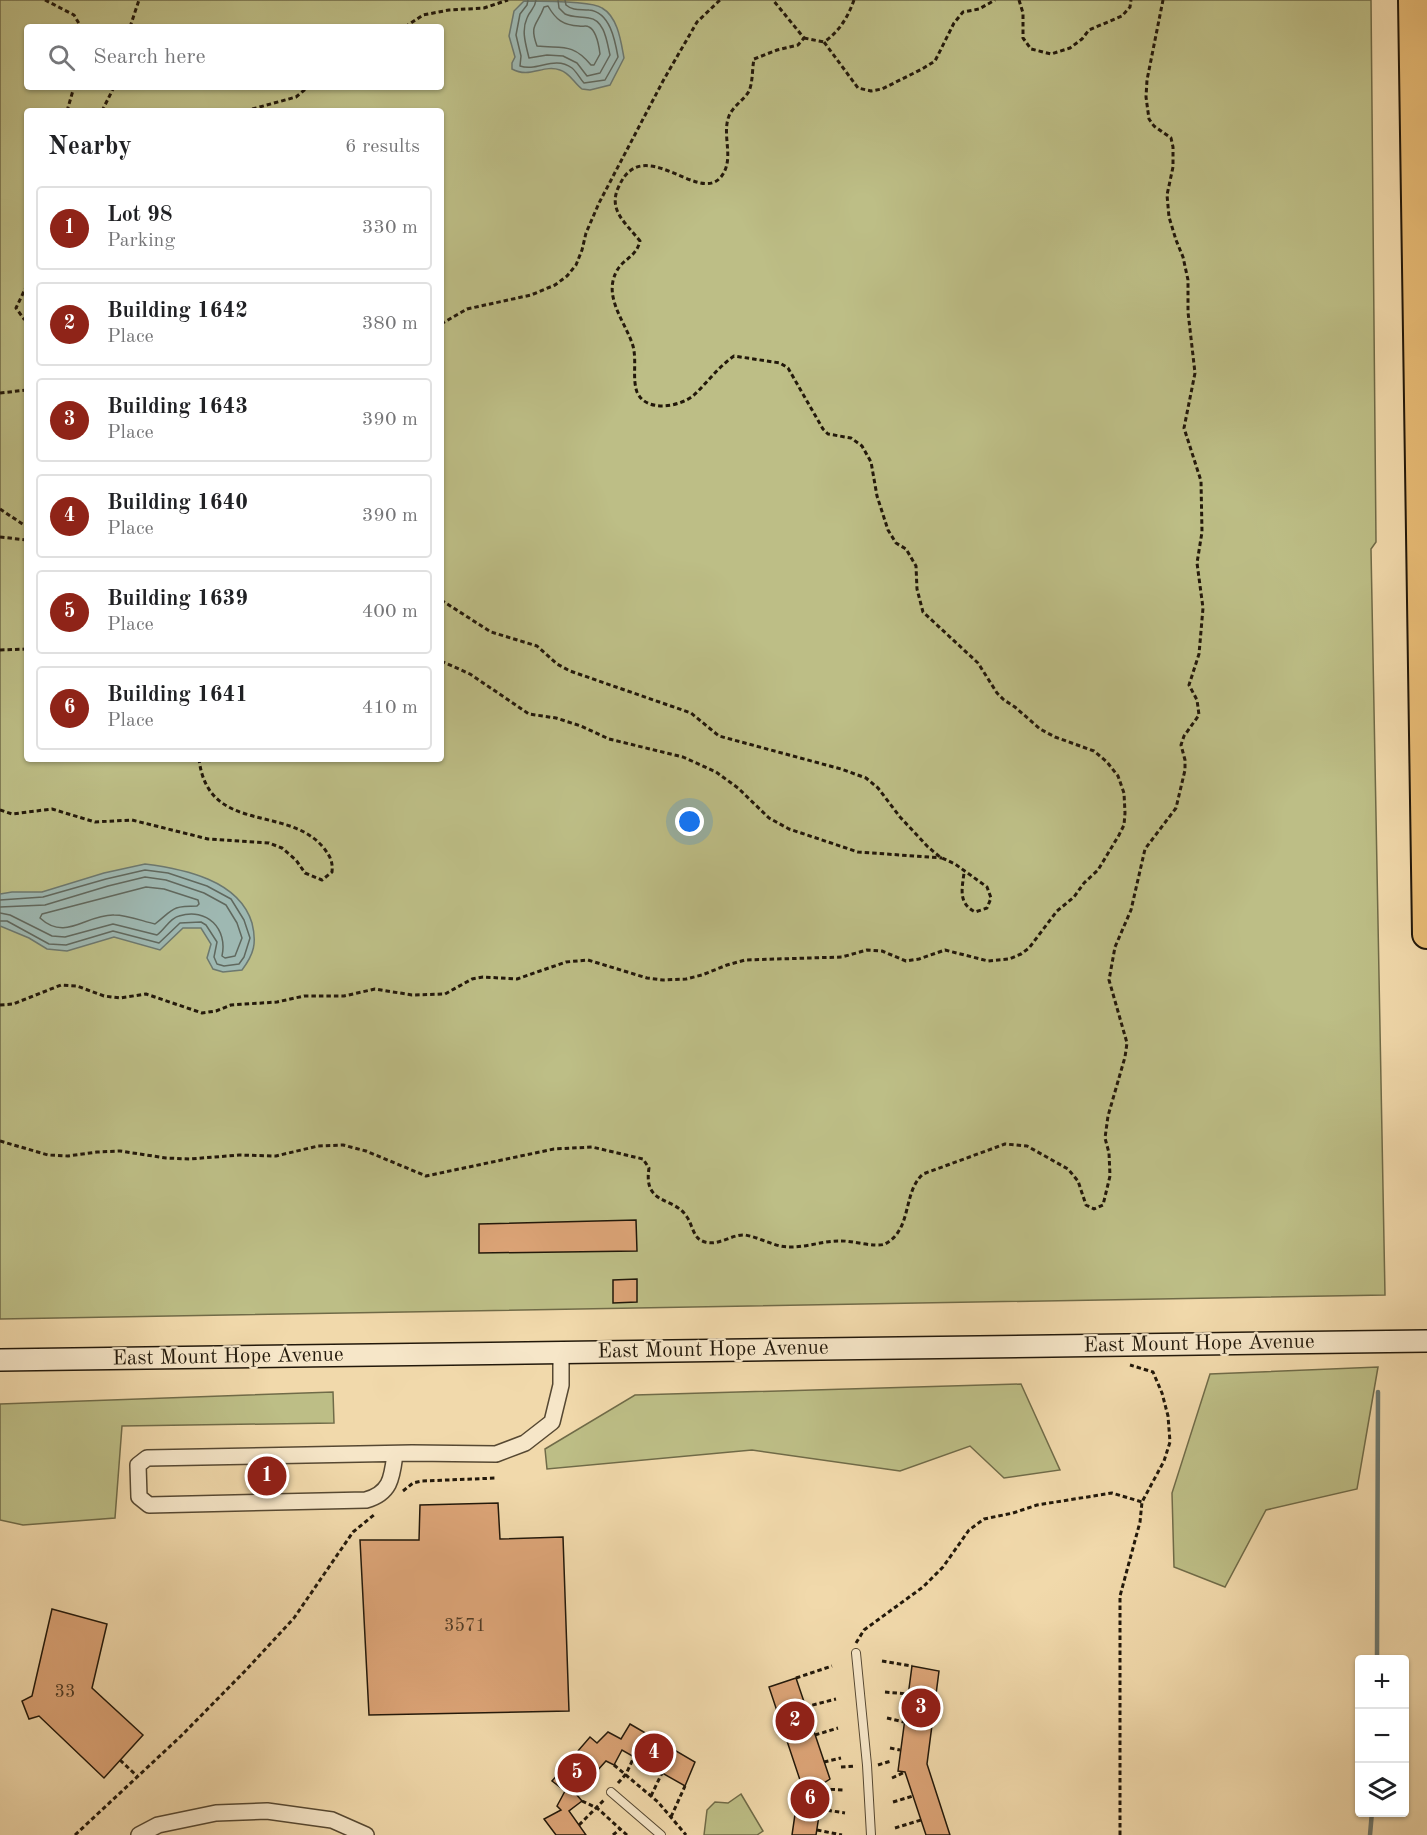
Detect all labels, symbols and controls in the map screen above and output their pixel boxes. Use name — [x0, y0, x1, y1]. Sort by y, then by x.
search box — [24, 24, 444, 90]
icon: search — [45, 41, 78, 74]
text: Search here — [93, 46, 206, 68]
text: Nearby — [48, 134, 132, 160]
text: 6 results — [345, 137, 420, 157]
text: Lot 98 — [107, 204, 173, 226]
text: 1 — [64, 218, 75, 238]
text: 330 m — [362, 218, 418, 238]
text: Parking — [107, 231, 175, 251]
text: Building 1642 — [107, 300, 248, 322]
text: 2 — [64, 314, 75, 334]
text: 380 m — [362, 314, 418, 334]
text: Place — [107, 327, 154, 347]
text: Building 1643 — [107, 396, 248, 418]
text: 3 — [64, 410, 75, 430]
text: 390 m — [362, 410, 418, 430]
text: Place — [107, 423, 154, 443]
text: Building 1640 — [107, 492, 248, 514]
text: 4 — [64, 506, 75, 526]
text: 390 m — [362, 506, 418, 526]
text: Place — [107, 519, 154, 539]
text: Building 1639 — [107, 588, 248, 610]
text: 5 — [64, 602, 75, 622]
text: 400 m — [362, 602, 418, 622]
text: Place — [107, 615, 154, 635]
text: Building 1641 — [107, 684, 248, 706]
text: 6 — [64, 698, 75, 718]
text: 410 m — [362, 698, 418, 718]
text: Place — [107, 711, 154, 731]
your location — [675, 807, 704, 836]
street label: East Mount Hope Avenue — [1083, 1331, 1315, 1357]
street label: East Mount Hope Avenue — [597, 1337, 829, 1363]
street label: East Mount Hope Avenue — [112, 1344, 344, 1370]
pin: 1 — [248, 1454, 286, 1498]
house number: 3571 — [444, 1617, 486, 1635]
map controls — [1355, 1655, 1409, 1817]
button: + — [1355, 1655, 1409, 1709]
house number: 33 — [55, 1683, 75, 1701]
pin: 3 — [902, 1686, 940, 1730]
pin: 2 — [776, 1698, 814, 1744]
button: − — [1355, 1709, 1409, 1763]
pin: 4 — [634, 1730, 674, 1776]
pin: 5 — [558, 1750, 596, 1796]
button: layers — [1355, 1763, 1409, 1817]
pin: 6 — [790, 1776, 830, 1822]

